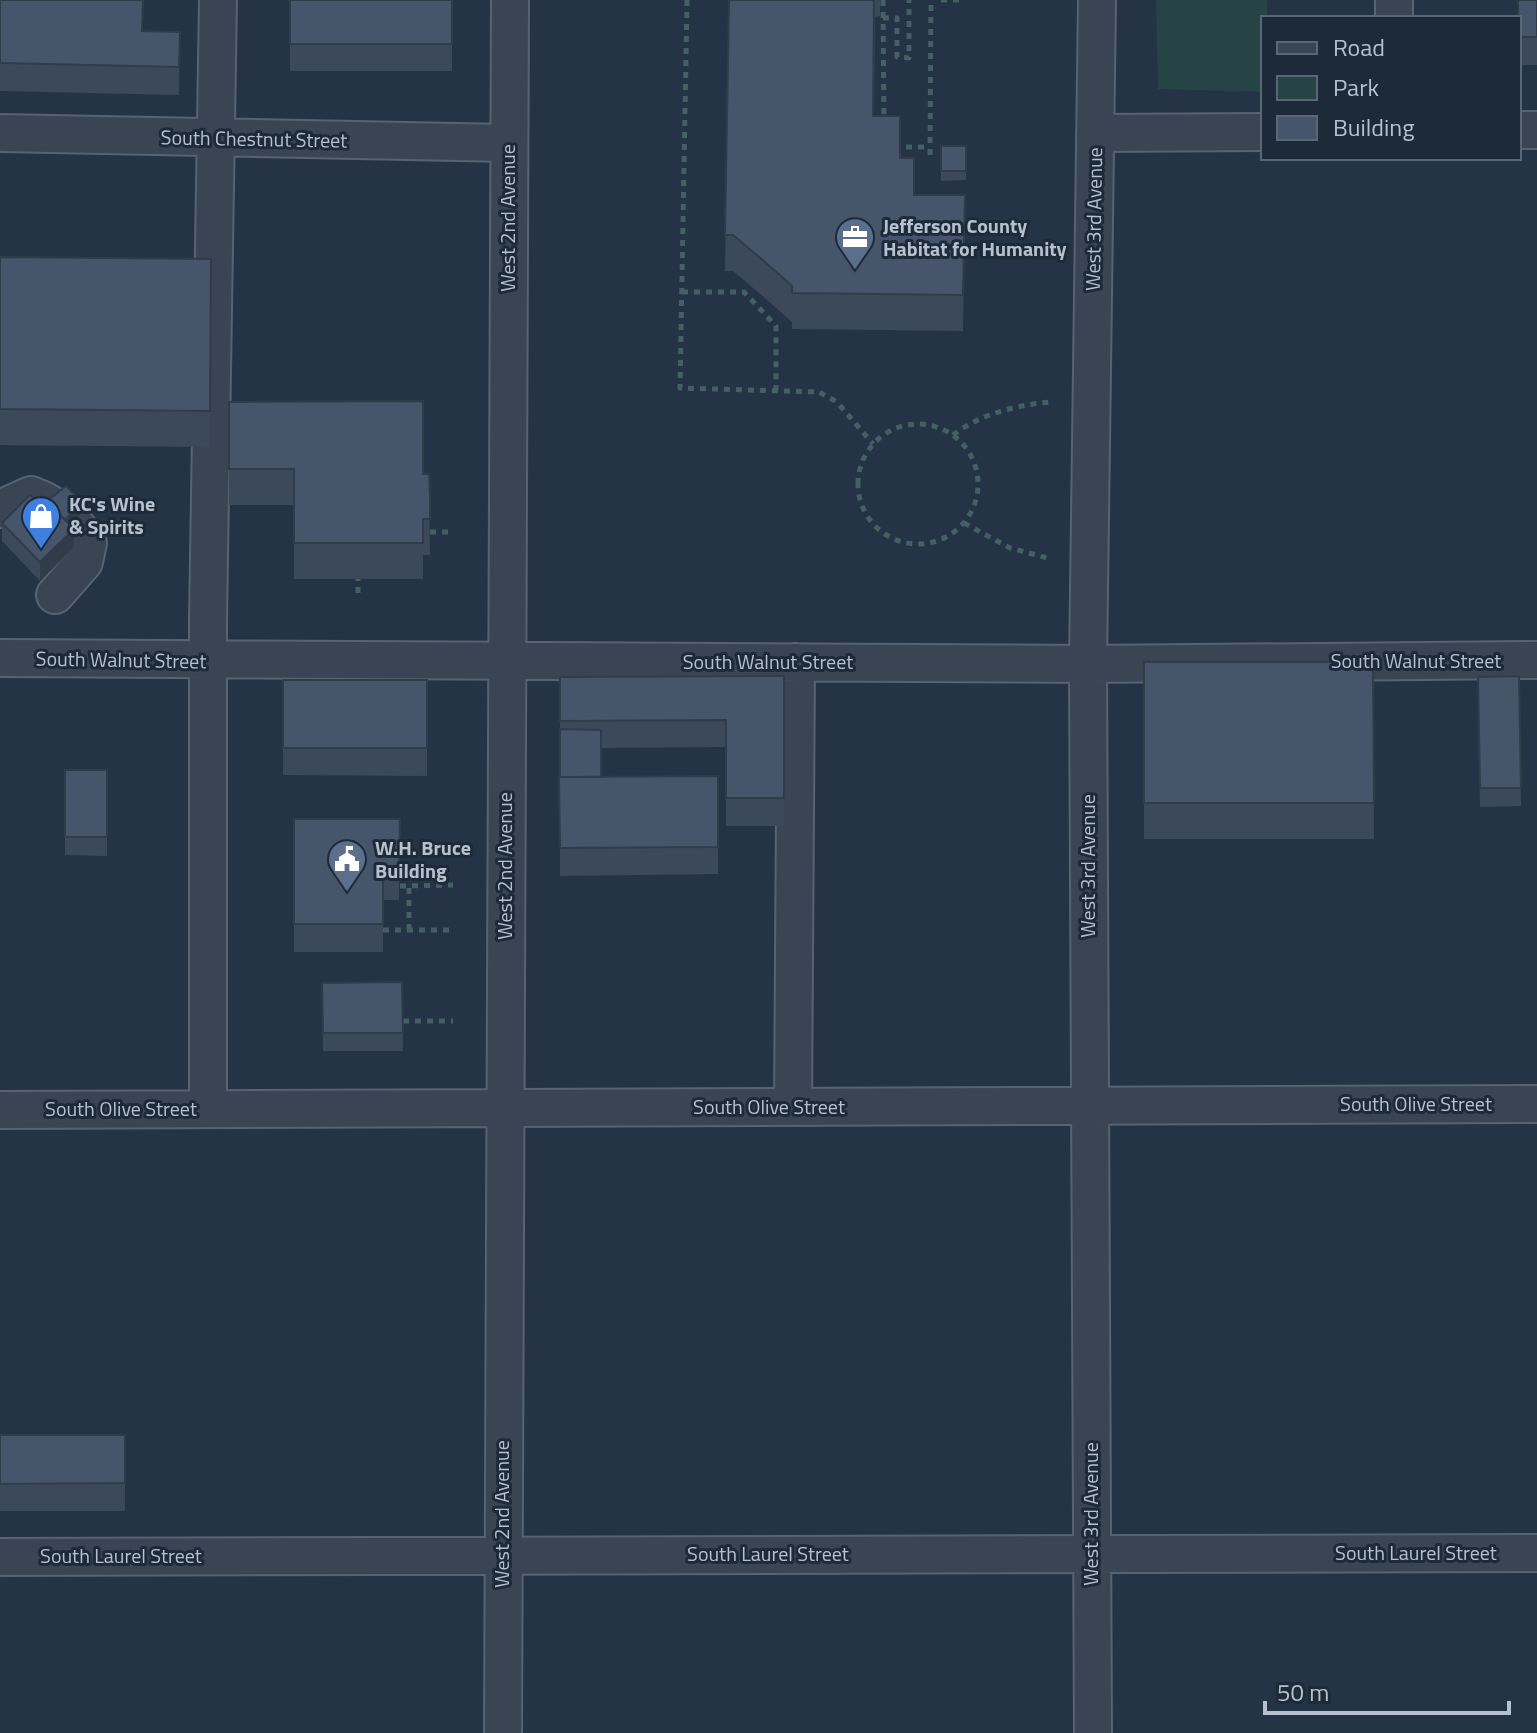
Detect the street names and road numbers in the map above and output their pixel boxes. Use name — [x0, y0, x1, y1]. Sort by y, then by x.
street label: South Chestnut Street — [160, 121, 348, 156]
street label: West 2nd Avenue — [492, 144, 523, 292]
street label: West 3rd Avenue — [1077, 147, 1110, 291]
street label: South Walnut Street — [35, 643, 207, 676]
street label: South Walnut Street — [1331, 645, 1501, 676]
street label: South Walnut Street — [683, 646, 853, 677]
street label: West 2nd Avenue — [489, 792, 520, 940]
street label: West 3rd Avenue — [1072, 794, 1103, 938]
street label: South Olive Street — [1340, 1088, 1492, 1119]
street label: South Olive Street — [693, 1091, 845, 1122]
street label: South Olive Street — [45, 1093, 197, 1124]
street label: West 2nd Avenue — [486, 1440, 517, 1588]
street label: West 3rd Avenue — [1075, 1442, 1106, 1586]
street label: South Laurel Street — [1335, 1537, 1497, 1568]
street label: South Laurel Street — [687, 1538, 849, 1569]
street label: South Laurel Street — [40, 1540, 202, 1571]

